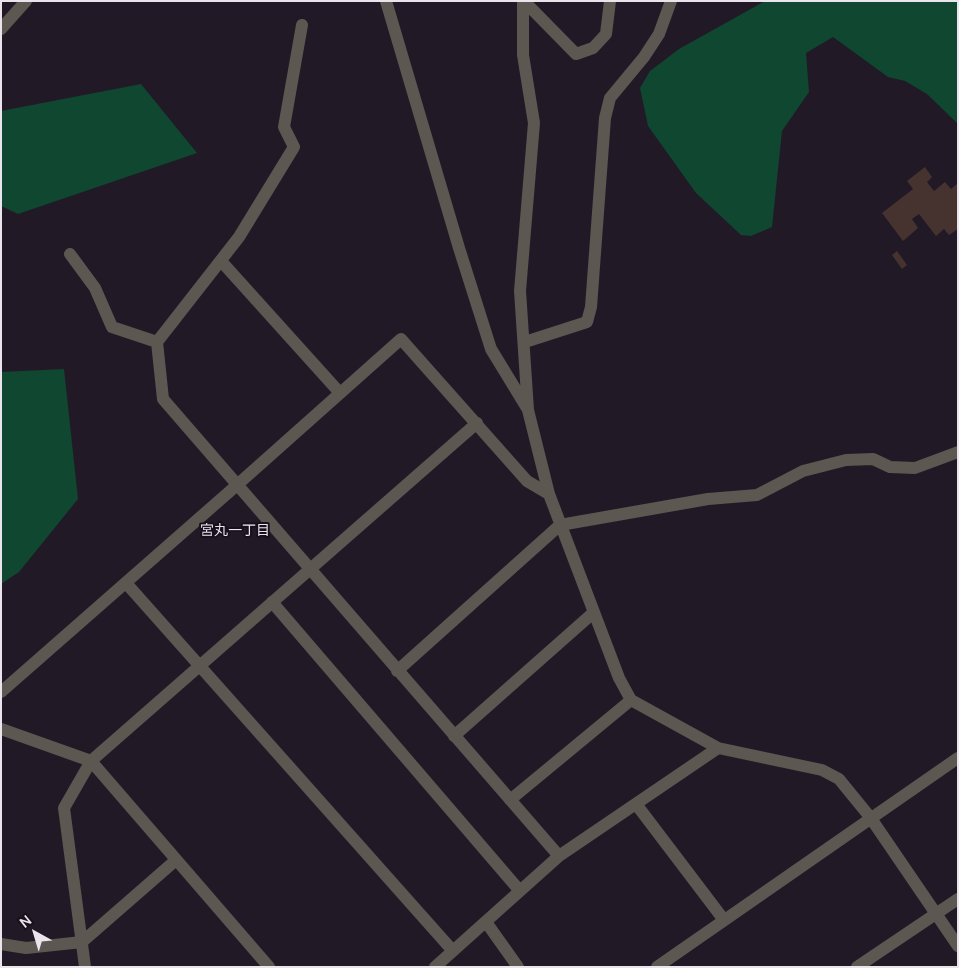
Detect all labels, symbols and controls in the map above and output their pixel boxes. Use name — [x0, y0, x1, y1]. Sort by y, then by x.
district label: 宮丸一丁目 — [200, 523, 270, 539]
north arrow — [10, 908, 60, 958]
text: N — [15, 910, 35, 932]

